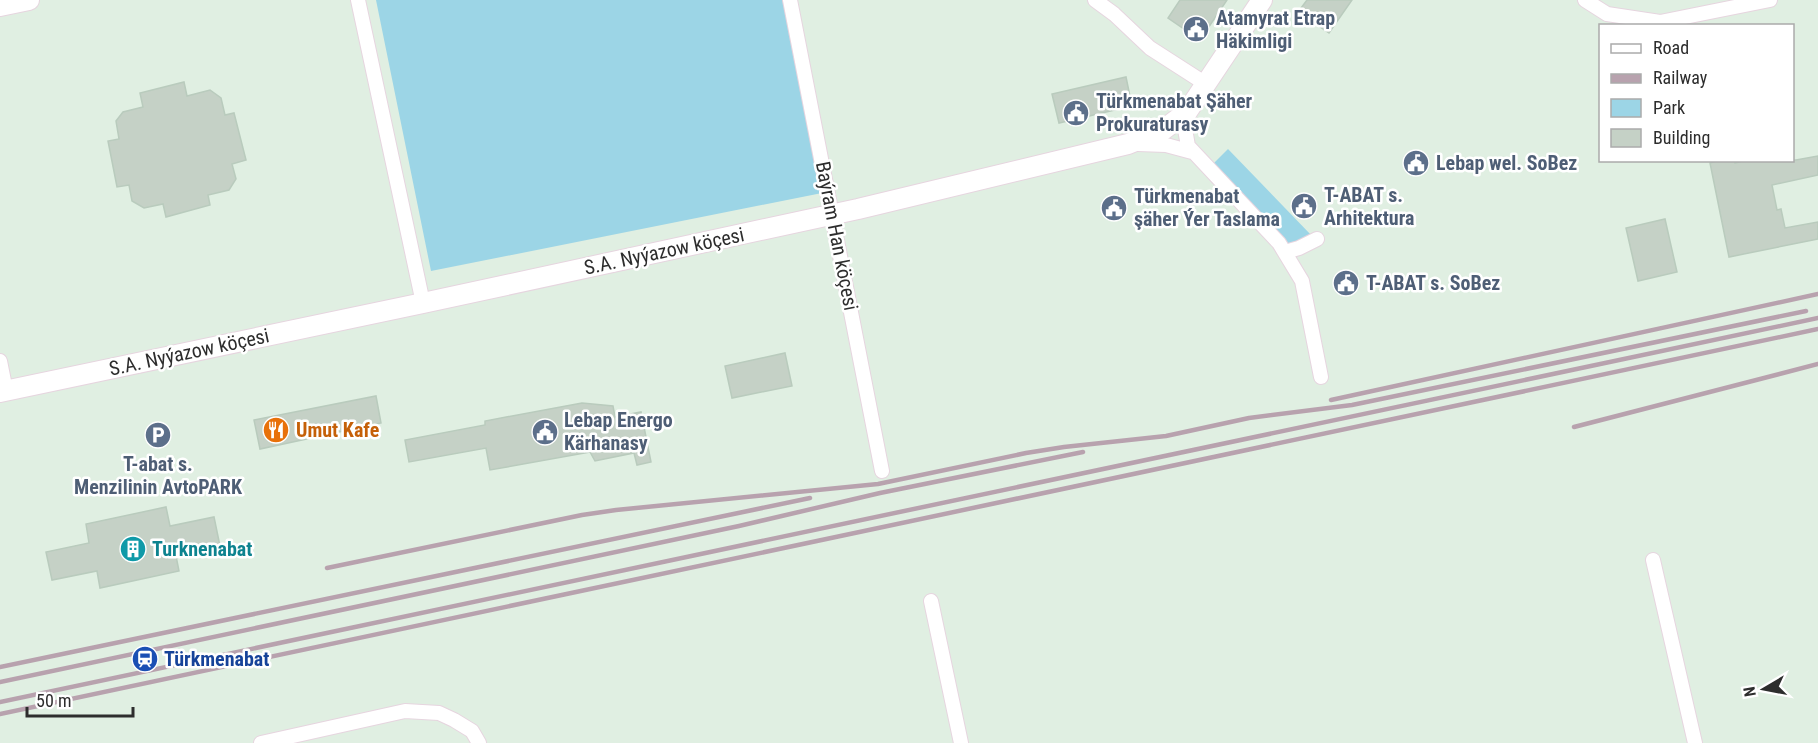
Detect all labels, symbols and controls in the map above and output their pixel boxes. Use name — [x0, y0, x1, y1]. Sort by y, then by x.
place label: Atamyrat Etrap Häkimligi — [1216, 6, 1335, 53]
public building icon: Atamyrat Etrap Häkimligi — [1181, 14, 1211, 44]
legend — [1599, 24, 1794, 162]
text: Road — [1653, 37, 1689, 58]
text: Railway — [1653, 67, 1708, 88]
place label: Türkmenabat Şäher Prokuraturasy — [1096, 89, 1253, 136]
text: Park — [1653, 97, 1685, 118]
public building icon: Türkmenabat Şäher Prokuraturasy — [1061, 98, 1091, 128]
text: Building — [1653, 127, 1710, 148]
public building icon: Lebap wel. SoBez — [1401, 148, 1431, 178]
place label: Lebap wel. SoBez — [1436, 151, 1577, 175]
street label: Baýram Han köçesi — [811, 159, 863, 313]
place label: T-ABAT s. Arhitektura — [1324, 183, 1414, 230]
place label: Türkmenabat şäher Ýer Taslama — [1134, 184, 1280, 231]
public building icon: T-ABAT s. Arhitektura — [1289, 191, 1319, 221]
public building icon: Türkmenabat şäher Ýer Taslama — [1099, 193, 1129, 223]
street label: S.A. Nyýazow köçesi — [582, 222, 746, 280]
public building icon: T-ABAT s. SoBez — [1331, 268, 1361, 298]
place label: T-ABAT s. SoBez — [1366, 271, 1500, 295]
street label: S.A. Nyýazow köçesi — [107, 323, 271, 381]
place label: Lebap Energo Kärhanasy — [564, 408, 673, 455]
restaurant icon: Umut Kafe — [261, 415, 291, 445]
public building icon: Lebap Energo Kärhanasy — [530, 417, 560, 447]
place label: Umut Kafe — [296, 418, 379, 442]
parking icon: T-abat s. Menzilinin AvtoPARK — [143, 420, 173, 450]
place label: T-abat s. Menzilinin AvtoPARK — [74, 452, 243, 499]
building icon: Turknenabat — [118, 534, 148, 564]
place label: Turknenabat — [152, 537, 252, 561]
station icon: Türkmenabat — [130, 644, 160, 674]
place label: Türkmenabat — [164, 647, 269, 671]
north arrow — [1734, 659, 1794, 719]
scale bar — [27, 680, 134, 718]
text: N — [1740, 685, 1760, 698]
text: 50 m — [36, 690, 71, 711]

